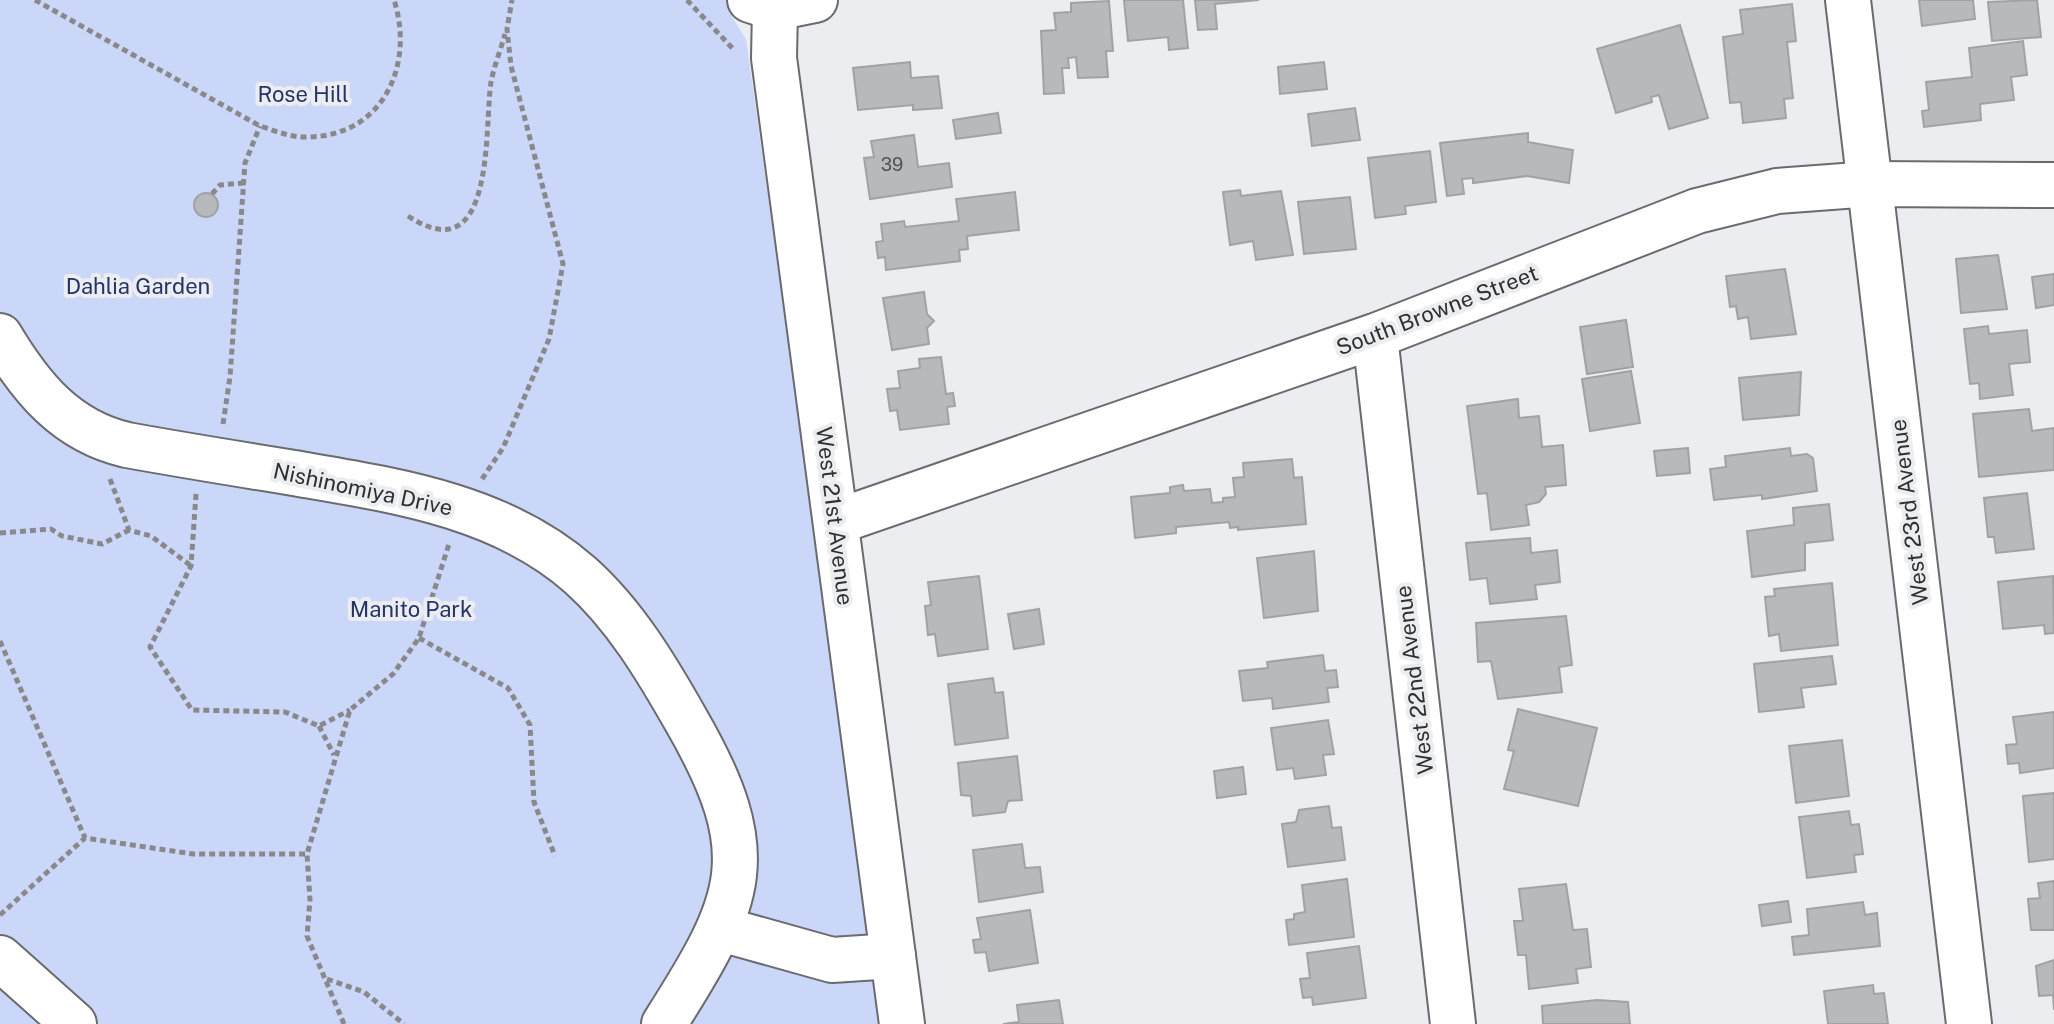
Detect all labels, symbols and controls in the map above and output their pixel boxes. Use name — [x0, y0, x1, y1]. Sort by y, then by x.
park label: Rose Hill — [257, 81, 349, 107]
house number: 39 — [881, 154, 903, 175]
street label: South Browne Street — [1333, 260, 1541, 360]
park label: Dahlia Garden — [66, 273, 210, 299]
street label: West 23rd Avenue — [1885, 418, 1933, 606]
street label: West 21st Avenue — [811, 425, 859, 607]
street label: Nishinomiya Drive — [271, 457, 455, 521]
street label: West 22nd Avenue — [1390, 584, 1438, 776]
park label: Manito Park — [350, 596, 472, 622]

